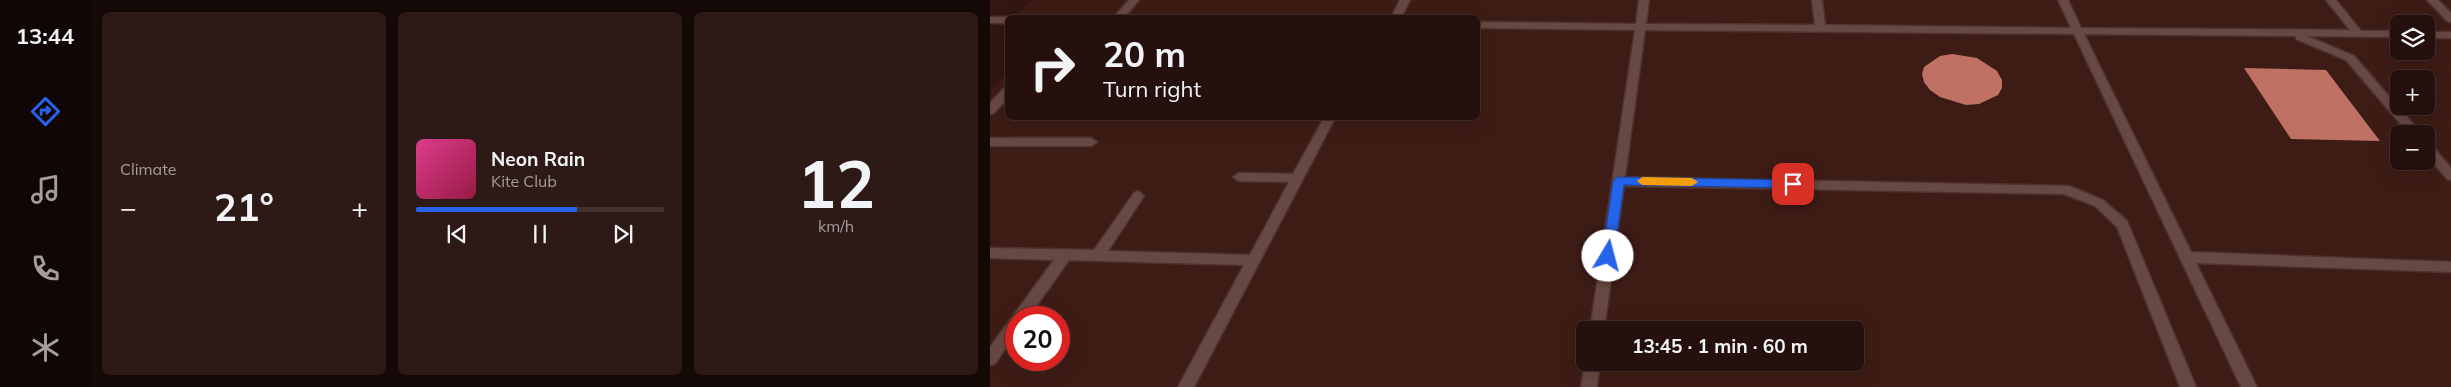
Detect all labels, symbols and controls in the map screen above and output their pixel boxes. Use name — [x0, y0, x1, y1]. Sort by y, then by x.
map controls — [2390, 15, 2435, 170]
button: layers — [2390, 15, 2435, 60]
text: 13:44 — [16, 22, 74, 50]
text: 20 m — [1103, 32, 1186, 76]
icon: right — [1020, 35, 1085, 100]
button: + — [2390, 70, 2435, 115]
text: Turn right — [1103, 75, 1201, 103]
icon: directions — [28, 94, 63, 129]
button: − — [2390, 125, 2435, 170]
text: 12 — [797, 143, 875, 224]
text: Neon Rain — [491, 147, 585, 171]
text: Climate — [120, 159, 176, 179]
pin — [1772, 163, 1814, 205]
icon: arrive — [1779, 170, 1807, 198]
text: Kite Club — [491, 171, 557, 191]
icon: music — [28, 172, 63, 207]
text: 21° — [214, 183, 274, 231]
text: − — [120, 190, 137, 225]
text: + — [351, 190, 368, 225]
text: km/h — [818, 216, 854, 236]
icon: previous — [443, 220, 471, 248]
icon: pause — [526, 220, 554, 248]
icon: next — [609, 220, 637, 248]
position arrow — [1581, 229, 1633, 281]
icon: phone — [28, 251, 63, 286]
speed limit sign: 20 — [1005, 306, 1070, 371]
icon: climate — [28, 330, 63, 365]
text: 13:45 · 1 min · 60 m — [1632, 334, 1808, 358]

